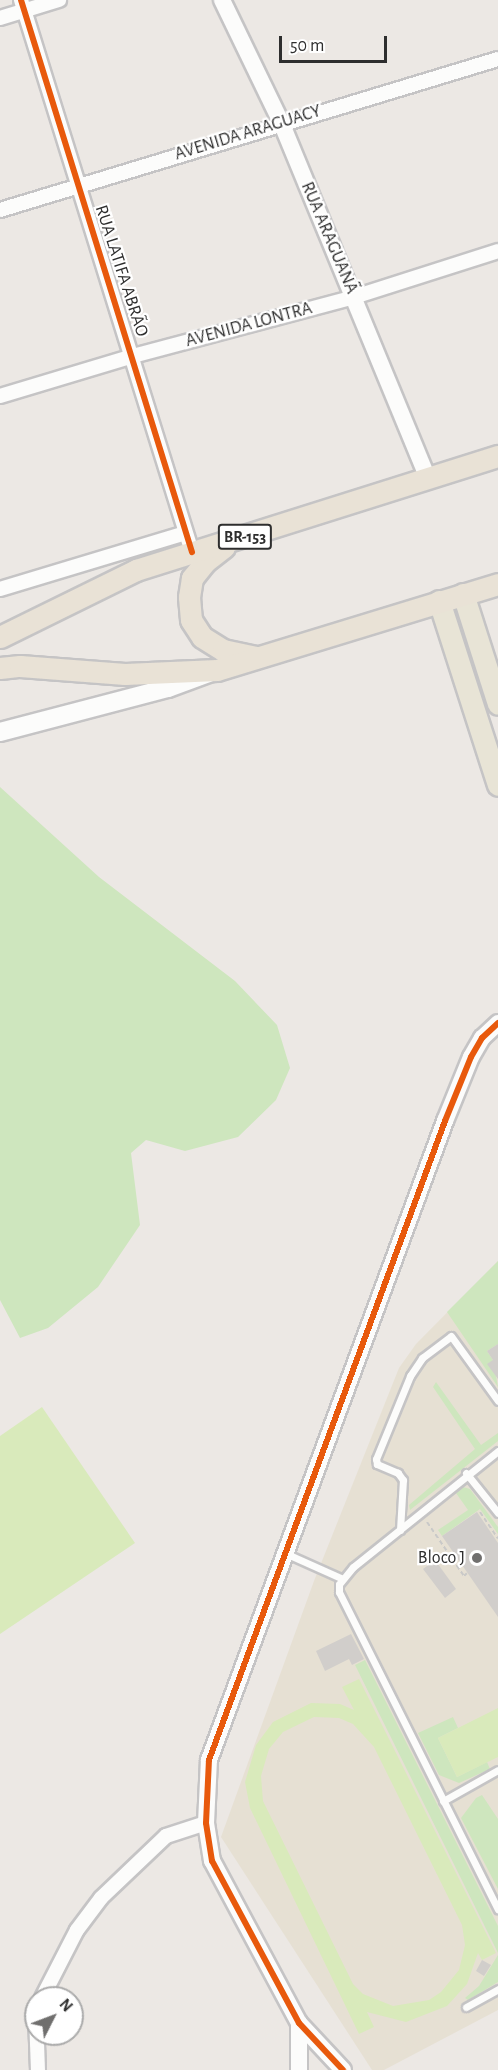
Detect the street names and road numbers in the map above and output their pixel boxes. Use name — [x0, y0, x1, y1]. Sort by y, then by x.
street label: AVENIDA ARAGUACY — [172, 100, 324, 166]
street label: RUA ARAGUANÃ — [296, 179, 362, 297]
street label: RUA LATIFA ABRÃO — [90, 203, 152, 339]
street label: AVENIDA LONTRA — [183, 298, 315, 352]
road number: BR-153 — [216, 524, 274, 550]

